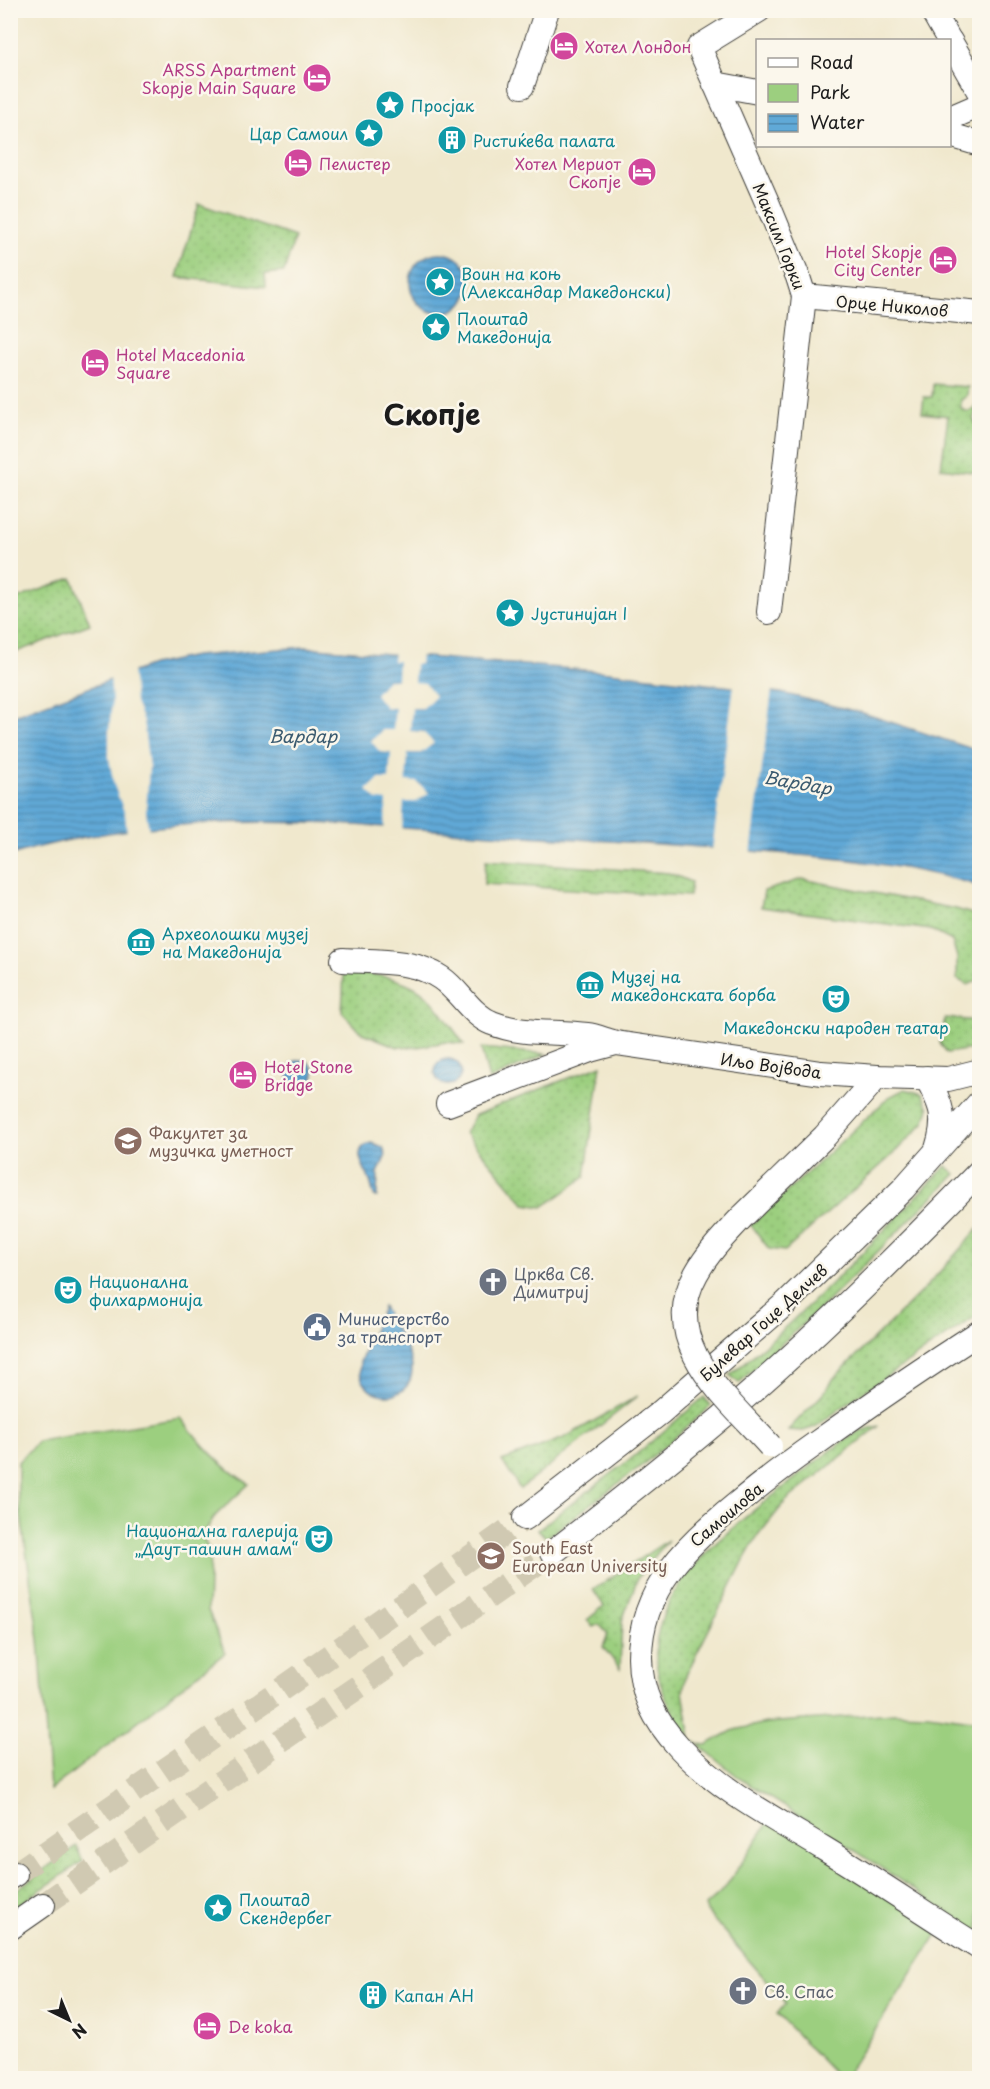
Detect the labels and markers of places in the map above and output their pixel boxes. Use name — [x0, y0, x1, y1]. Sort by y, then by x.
hotel icon: Хотел Лондон — [548, 30, 580, 62]
place label: Хотел Лондон — [585, 34, 691, 58]
place label: ARSS Apartment Skopje Main Square — [142, 57, 296, 99]
hotel icon: ARSS Apartment Skopje Main Square — [301, 62, 333, 94]
place icon: Просјак — [374, 89, 406, 121]
place label: Просјак — [411, 93, 475, 117]
place icon: Цар Самоил — [353, 117, 385, 149]
place label: Цар Самоил — [250, 121, 348, 145]
building icon: Ристиќева палата — [436, 124, 468, 156]
place label: Ристиќева палата — [473, 128, 615, 152]
hotel icon: Пелистер — [282, 147, 314, 179]
place label: Пелистер — [319, 151, 391, 175]
place label: Хотел Мериот Скопје — [515, 151, 621, 193]
hotel icon: Хотел Мериот Скопје — [626, 156, 658, 188]
place label: Hotel Skopje City Center — [825, 239, 923, 281]
hotel icon: Hotel Skopje City Center — [927, 244, 959, 276]
place label: Воин на коњ (Александар Македонски) — [461, 261, 671, 303]
place icon: Воин на коњ (Александар Македонски) — [424, 266, 456, 298]
place label: Плоштад Македонија — [457, 306, 551, 348]
place icon: Плоштад Македонија — [420, 311, 452, 343]
place label: Hotel Macedonia Square — [116, 342, 245, 384]
hotel icon: Hotel Macedonia Square — [79, 347, 111, 379]
place icon: Јустинијан I — [494, 597, 526, 629]
place label: Јустинијан I — [531, 601, 627, 625]
place label: Археолошки музеј на Македонија — [162, 921, 309, 963]
museum icon: Археолошки музеј на Македонија — [125, 926, 157, 958]
place label: Музеј на македонската борба — [611, 964, 776, 1006]
museum icon: Музеј на македонската борба — [574, 969, 606, 1001]
theatre icon: Македонски народен театар — [820, 983, 852, 1015]
place label: Македонски народен театар — [723, 1015, 949, 1039]
place label: Hotel Stone Bridge — [264, 1054, 353, 1096]
hotel icon: Hotel Stone Bridge — [227, 1059, 259, 1091]
place label: Факултет за музичка уметност — [149, 1120, 293, 1162]
school or university icon: Факултет за музичка уметност — [112, 1125, 144, 1157]
place label: Црква Св. Димитриј — [513, 1261, 595, 1303]
church icon: Црква Св. Димитриј — [477, 1266, 509, 1298]
place label: Национална филхармонија — [89, 1269, 203, 1311]
theatre icon: Национална филхармонија — [52, 1274, 84, 1306]
place label: Министерство за транспорт — [337, 1306, 450, 1348]
public building icon: Министерство за транспорт — [301, 1311, 333, 1343]
place label: Национална галерија „Даут-пашин амам“ — [126, 1518, 298, 1560]
theatre icon: Национална галерија „Даут-пашин амам“ — [303, 1523, 335, 1555]
place label: South East European University — [512, 1535, 667, 1577]
school or university icon: South East European University — [475, 1540, 507, 1572]
place label: Плоштад Скендербег — [239, 1887, 332, 1929]
place icon: Плоштад Скендербег — [202, 1892, 234, 1924]
church icon: Св. Спас — [727, 1975, 759, 2007]
building icon: Капан АН — [357, 1979, 389, 2011]
place label: Св. Спас — [764, 1979, 834, 2003]
place label: Капан АН — [394, 1983, 474, 2007]
hotel icon: De koka — [191, 2010, 223, 2042]
place label: De koka — [228, 2014, 292, 2038]

